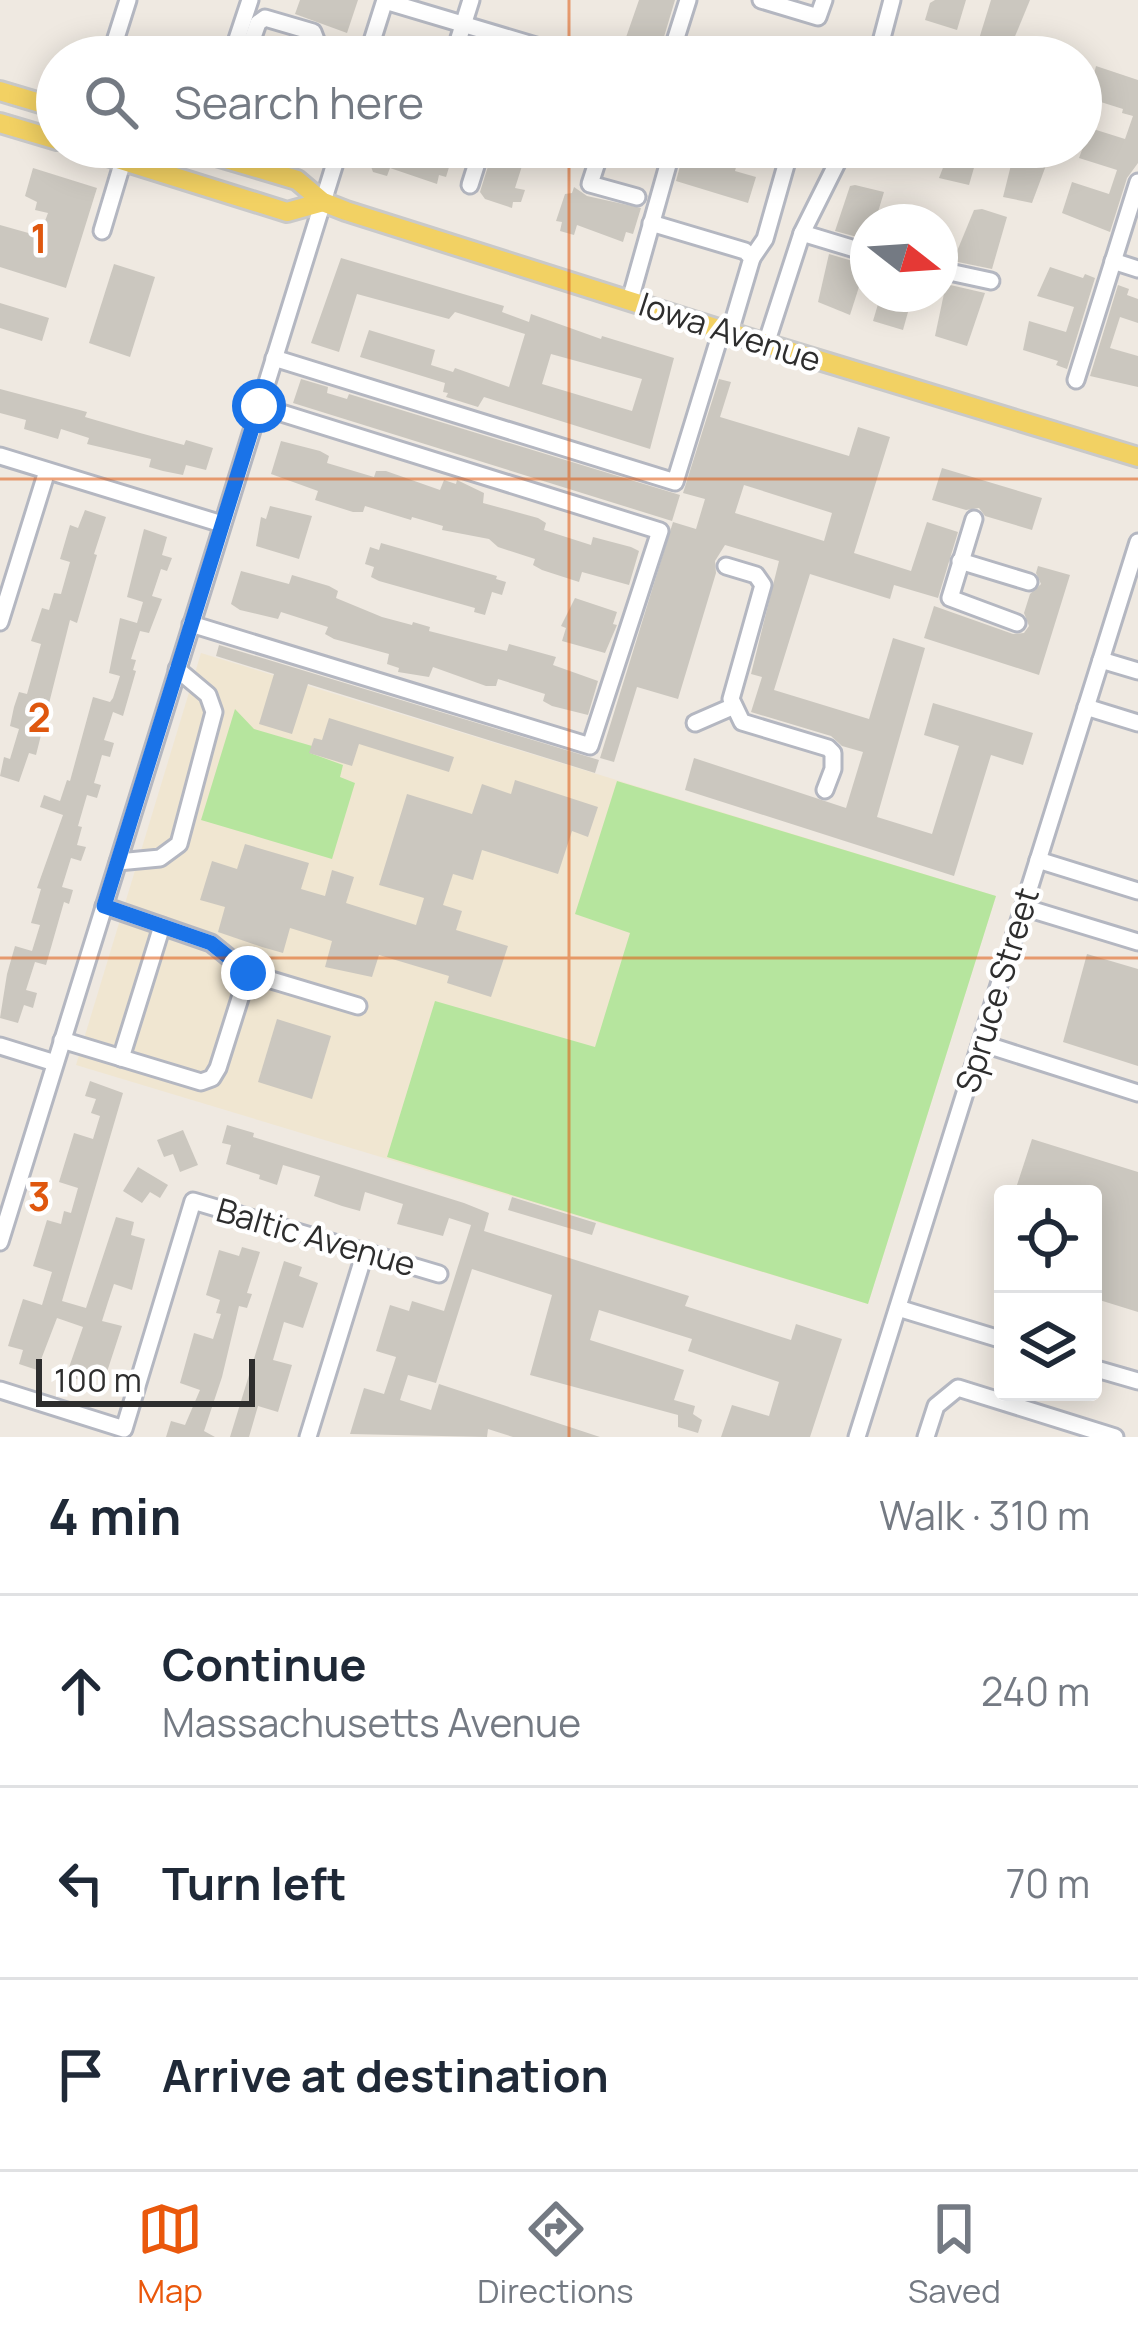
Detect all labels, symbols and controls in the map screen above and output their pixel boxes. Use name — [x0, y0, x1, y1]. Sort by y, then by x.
search box — [36, 36, 1102, 168]
icon: search — [78, 69, 144, 135]
text: Search here — [174, 71, 424, 133]
north arrow — [850, 204, 958, 312]
text: 1 — [30, 211, 48, 265]
street label: Iowa Avenue — [633, 281, 827, 382]
route start — [232, 379, 286, 433]
text: 2 — [27, 690, 51, 744]
street label: Spruce Street — [944, 882, 1049, 1098]
route end — [221, 946, 275, 1000]
text: 3 — [28, 1169, 50, 1223]
map controls — [994, 1185, 1102, 1401]
button: locate — [994, 1185, 1102, 1293]
street label: Baltic Avenue — [211, 1187, 421, 1286]
button: layers — [994, 1293, 1102, 1401]
scale bar — [36, 1353, 255, 1406]
text: 100 m — [54, 1357, 142, 1402]
text: 4 min — [48, 1481, 181, 1550]
text: Walk · 310 m — [879, 1488, 1090, 1542]
text: Continue — [162, 1633, 367, 1695]
icon: ahead — [48, 1658, 114, 1724]
text: 240 m — [981, 1664, 1090, 1718]
text: Massachusetts Avenue — [162, 1695, 581, 1749]
icon: left — [48, 1850, 114, 1916]
text: Turn left — [162, 1852, 347, 1914]
text: 70 m — [1006, 1856, 1090, 1910]
icon: arrive — [48, 2042, 114, 2108]
text: Arrive at destination — [162, 2044, 609, 2106]
tab: Map — [137, 2196, 203, 2313]
tab: Directions — [477, 2196, 634, 2313]
tab: Saved — [908, 2196, 1001, 2313]

